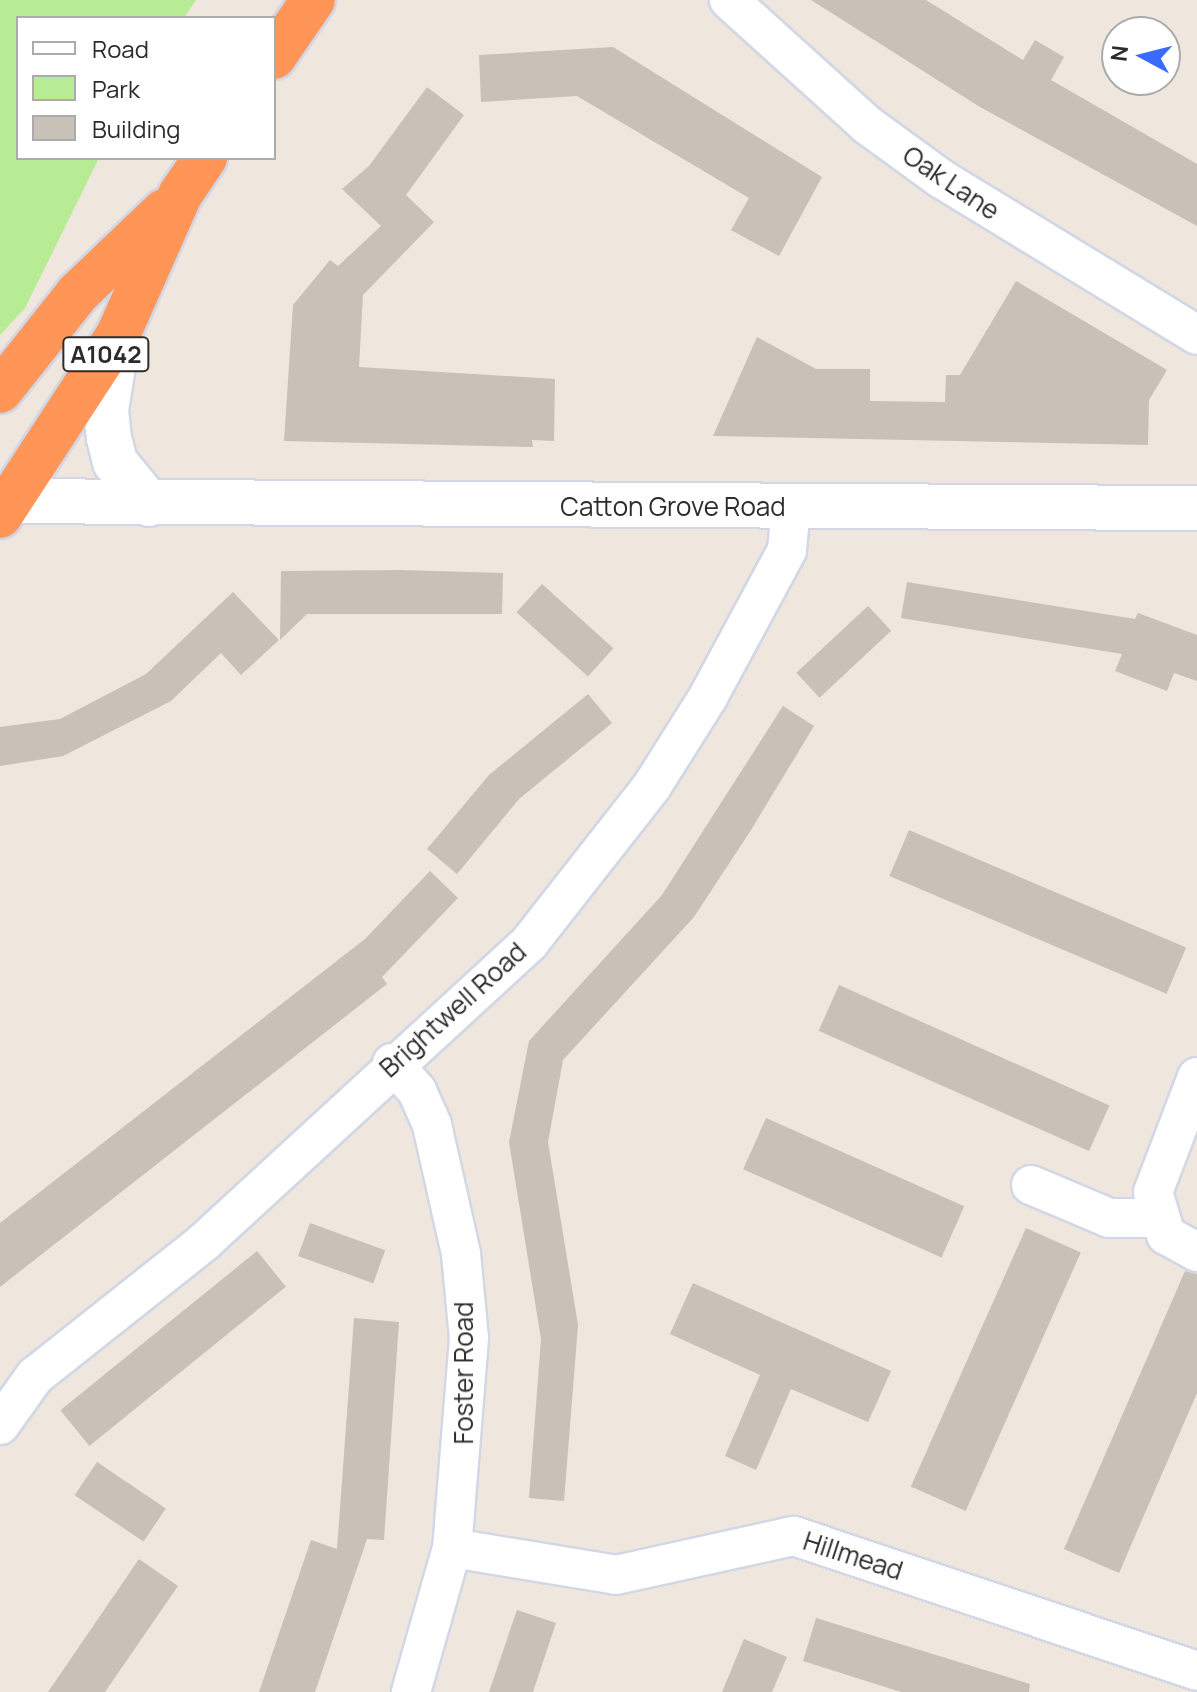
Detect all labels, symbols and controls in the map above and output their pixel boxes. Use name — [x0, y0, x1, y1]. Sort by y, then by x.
legend — [16, 16, 276, 160]
north arrow — [1101, 16, 1181, 96]
text: Road — [92, 32, 149, 65]
text: N — [1103, 44, 1135, 63]
text: Park — [92, 72, 140, 105]
text: Building — [92, 112, 180, 145]
street label: Oak Lane — [897, 139, 1005, 227]
road number: A1042 — [62, 334, 150, 374]
street label: Catton Grove Road — [560, 491, 786, 523]
street label: Brightwell Road — [373, 936, 533, 1084]
street label: Foster Road — [448, 1302, 480, 1444]
street label: Hillmead — [799, 1525, 907, 1587]

